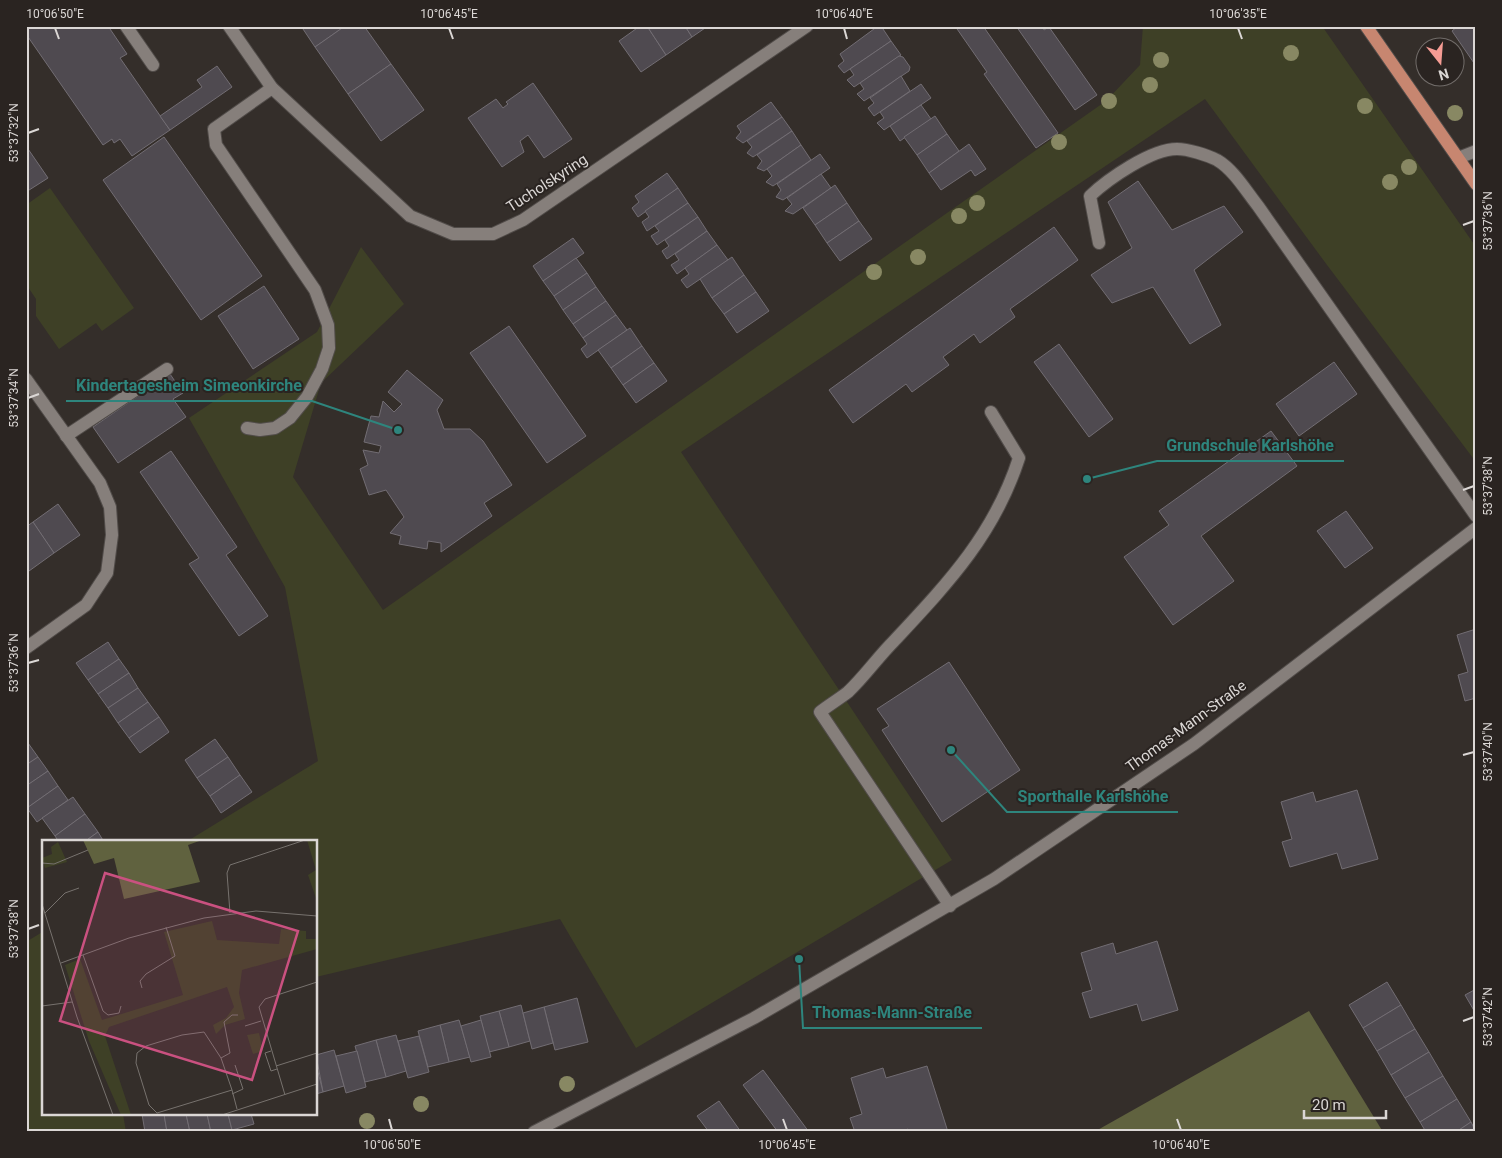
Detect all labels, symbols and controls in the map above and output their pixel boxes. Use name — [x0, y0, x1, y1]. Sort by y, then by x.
text: 10°06'50"E — [26, 7, 84, 21]
text: 10°06'45"E — [420, 7, 478, 21]
text: 10°06'40"E — [815, 7, 873, 21]
text: 10°06'35"E — [1209, 7, 1267, 21]
north arrow — [1414, 38, 1464, 88]
text: N — [1437, 65, 1451, 84]
text: 53°37'32"N — [7, 103, 21, 163]
street label: Tucholskyring — [503, 150, 591, 216]
text: 53°37'36"N — [1481, 191, 1495, 251]
text: 53°37'34"N — [7, 368, 21, 428]
callout: Kindertagesheim Simeonkirche — [66, 370, 312, 401]
text: Kindertagesheim Simeonkirche — [76, 376, 302, 395]
callout: Grundschule Karlshöhe — [1157, 430, 1344, 461]
text: Grundschule Karlshöhe — [1166, 436, 1334, 455]
text: 53°37'38"N — [1481, 456, 1495, 516]
text: 53°37'36"N — [7, 633, 21, 693]
street label: Thomas-Mann-Straße — [1122, 676, 1250, 776]
text: 53°37'40"N — [1481, 722, 1495, 782]
callout: Sporthalle Karlshöhe — [1007, 781, 1178, 812]
text: Sporthalle Karlshöhe — [1018, 787, 1169, 806]
inset map — [42, 840, 318, 1116]
text: 53°37'38"N — [7, 899, 21, 959]
text: 53°37'42"N — [1481, 987, 1495, 1047]
callout: Thomas-Mann-Straße — [803, 997, 982, 1028]
text: Thomas-Mann-Straße — [812, 1003, 972, 1022]
scale bar — [1304, 1088, 1387, 1120]
text: 20 m — [1312, 1096, 1346, 1114]
text: 10°06'50"E — [363, 1138, 421, 1152]
text: 10°06'45"E — [758, 1138, 816, 1152]
text: 10°06'40"E — [1152, 1138, 1210, 1152]

